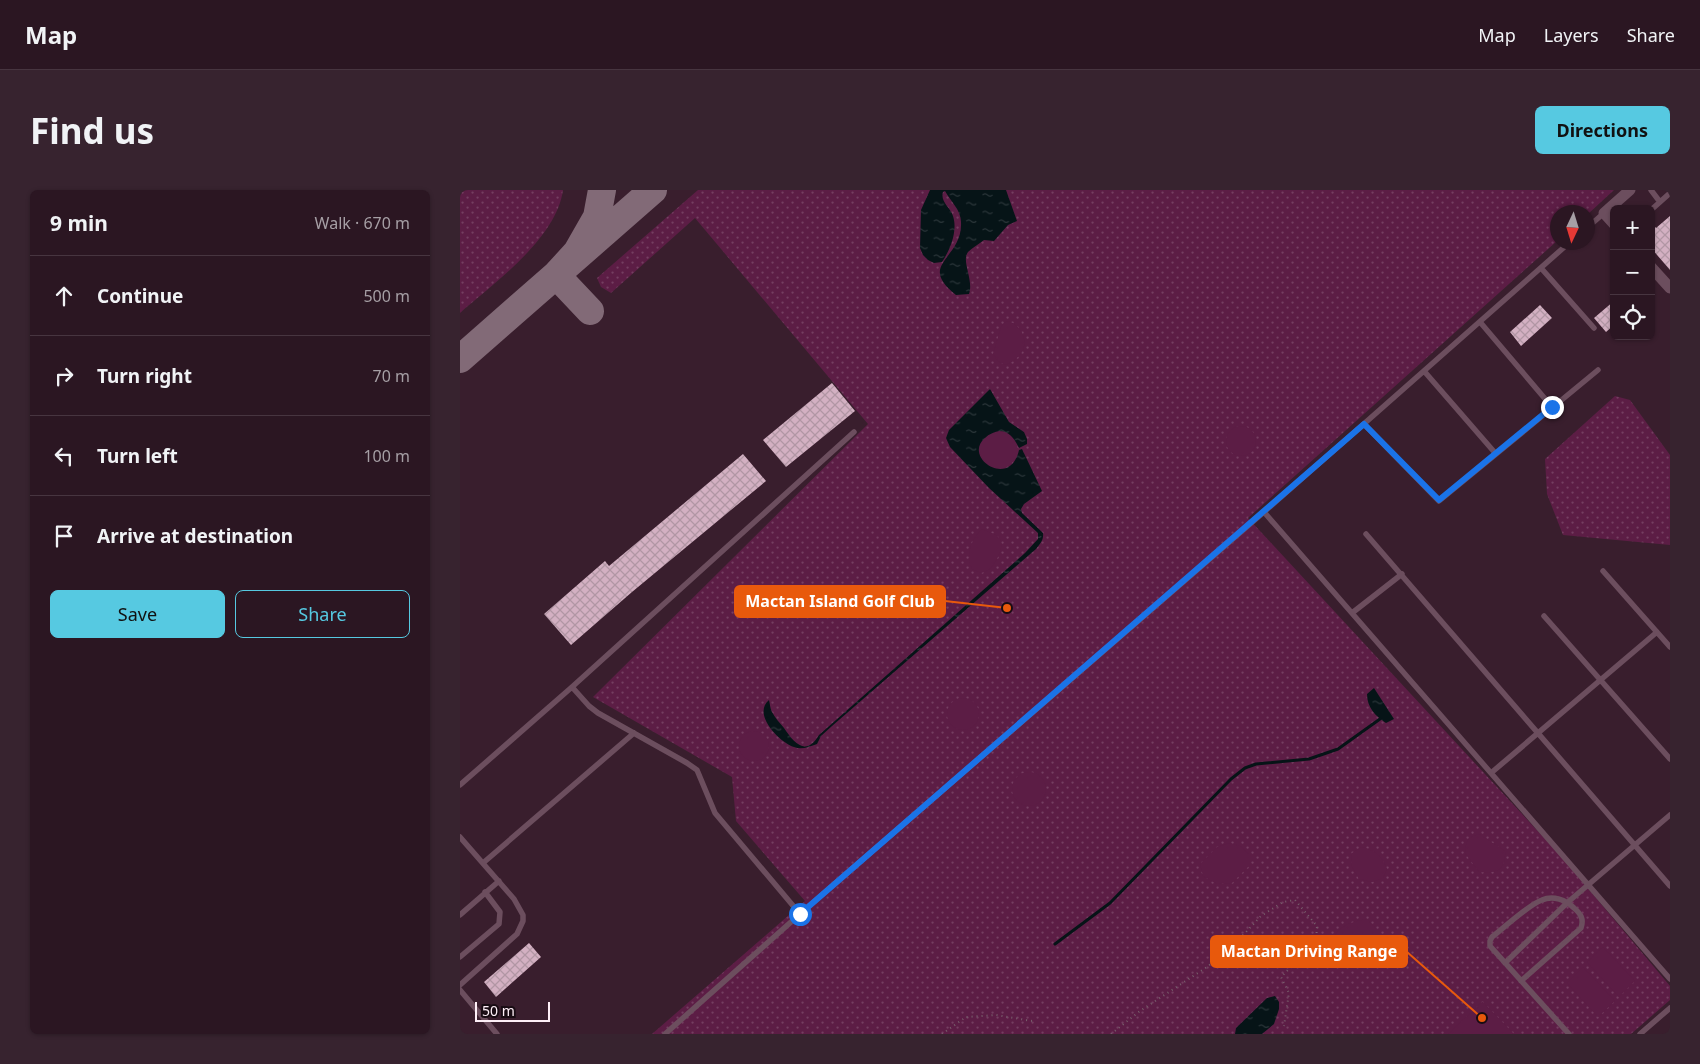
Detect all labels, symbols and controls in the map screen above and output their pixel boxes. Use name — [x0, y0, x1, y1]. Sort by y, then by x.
text: Map — [25, 18, 77, 51]
text: Map — [1478, 23, 1516, 47]
text: Layers — [1544, 23, 1599, 47]
text: Share — [1627, 23, 1675, 47]
button: Directions — [1535, 106, 1670, 154]
text: Find us — [30, 107, 154, 154]
north arrow — [1550, 205, 1595, 250]
map controls — [1610, 205, 1655, 340]
button: + — [1610, 205, 1655, 250]
text: 9 min — [50, 209, 108, 237]
text: Walk · 670 m — [315, 212, 410, 234]
button: − — [1610, 250, 1655, 295]
icon: ahead — [50, 282, 78, 310]
text: Continue — [97, 283, 183, 309]
text: 500 m — [363, 285, 410, 307]
button: locate — [1610, 295, 1655, 340]
icon: right — [50, 362, 78, 390]
text: Turn right — [97, 363, 192, 389]
text: 70 m — [373, 365, 410, 387]
route end — [1541, 396, 1564, 419]
icon: left — [50, 442, 78, 470]
text: Turn left — [97, 443, 178, 469]
text: 100 m — [363, 445, 410, 467]
icon: arrive — [50, 522, 78, 550]
text: Arrive at destination — [97, 523, 293, 549]
callout: Mactan Island Golf Club — [735, 586, 945, 617]
button: Save — [50, 590, 225, 638]
button: Share — [235, 590, 410, 638]
text: Mactan Island Golf Club — [745, 590, 935, 612]
route start — [789, 903, 812, 926]
callout: Mactan Driving Range — [1211, 936, 1407, 967]
text: Mactan Driving Range — [1221, 940, 1397, 962]
scale bar — [475, 999, 550, 1022]
text: 50 m — [482, 1001, 515, 1020]

